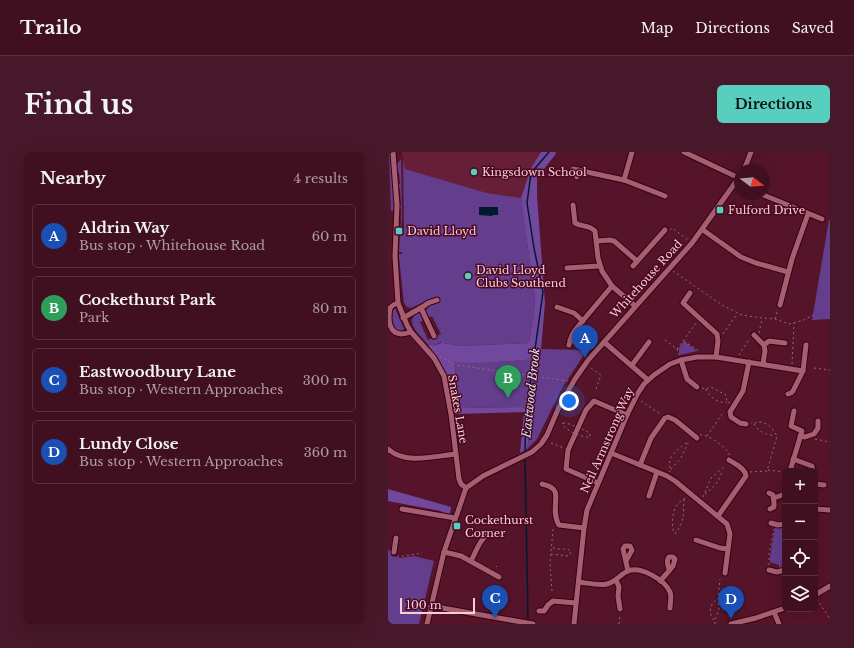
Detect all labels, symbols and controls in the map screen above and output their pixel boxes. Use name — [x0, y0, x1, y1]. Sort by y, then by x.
text: Trailo — [20, 16, 82, 39]
text: Map — [641, 19, 673, 37]
text: Directions — [695, 19, 770, 37]
text: Saved — [792, 19, 834, 37]
button: Directions — [717, 85, 830, 123]
text: Find us — [24, 87, 134, 122]
north arrow — [734, 164, 770, 200]
place label: Kingsdown School — [482, 165, 587, 179]
marker: Kingsdown School — [469, 167, 479, 177]
text: Nearby — [40, 168, 106, 189]
text: 4 results — [294, 170, 348, 187]
place label: Fulford Drive — [728, 203, 805, 217]
marker: Fulford Drive — [715, 205, 725, 215]
text: Aldrin Way — [79, 218, 169, 237]
place label: David Lloyd — [407, 224, 477, 238]
marker: David Lloyd — [394, 226, 404, 236]
text: A — [49, 228, 59, 245]
text: 60 m — [312, 228, 347, 245]
street label: Whitehouse Road — [606, 236, 685, 322]
text: Bus stop · Whitehouse Road — [79, 237, 265, 254]
place label: David Lloyd Clubs Southend — [476, 263, 566, 290]
marker: David Lloyd Clubs Southend — [463, 271, 473, 281]
text: Cockethurst Park — [79, 290, 216, 309]
text: B — [49, 300, 59, 317]
text: 80 m — [312, 300, 347, 317]
text: Park — [79, 309, 109, 326]
pin: A — [572, 325, 598, 358]
water label: Eastwood Brook — [518, 347, 543, 440]
text: Eastwoodbury Lane — [79, 362, 236, 381]
pin: B — [495, 365, 521, 398]
text: C — [49, 372, 59, 389]
text: 300 m — [303, 372, 347, 389]
street label: Snakes Lane — [445, 374, 471, 444]
text: Bus stop · Western Approaches — [79, 381, 283, 398]
street label: Neil Armstrong Way — [577, 385, 637, 495]
your location — [559, 391, 579, 411]
text: Lundy Close — [79, 434, 179, 453]
text: D — [48, 444, 60, 461]
text: 360 m — [304, 444, 347, 461]
text: Bus stop · Western Approaches — [79, 453, 283, 470]
map controls — [782, 468, 818, 612]
button: + — [782, 468, 818, 504]
button: − — [782, 504, 818, 540]
place label: Cockethurst Corner — [465, 513, 534, 540]
marker: Cockethurst Corner — [452, 521, 462, 531]
button: locate — [782, 540, 818, 576]
button: layers — [782, 576, 818, 612]
pin: C — [482, 585, 508, 618]
pin: D — [718, 586, 744, 619]
scale bar — [400, 596, 475, 615]
text: 100 m — [406, 598, 442, 612]

